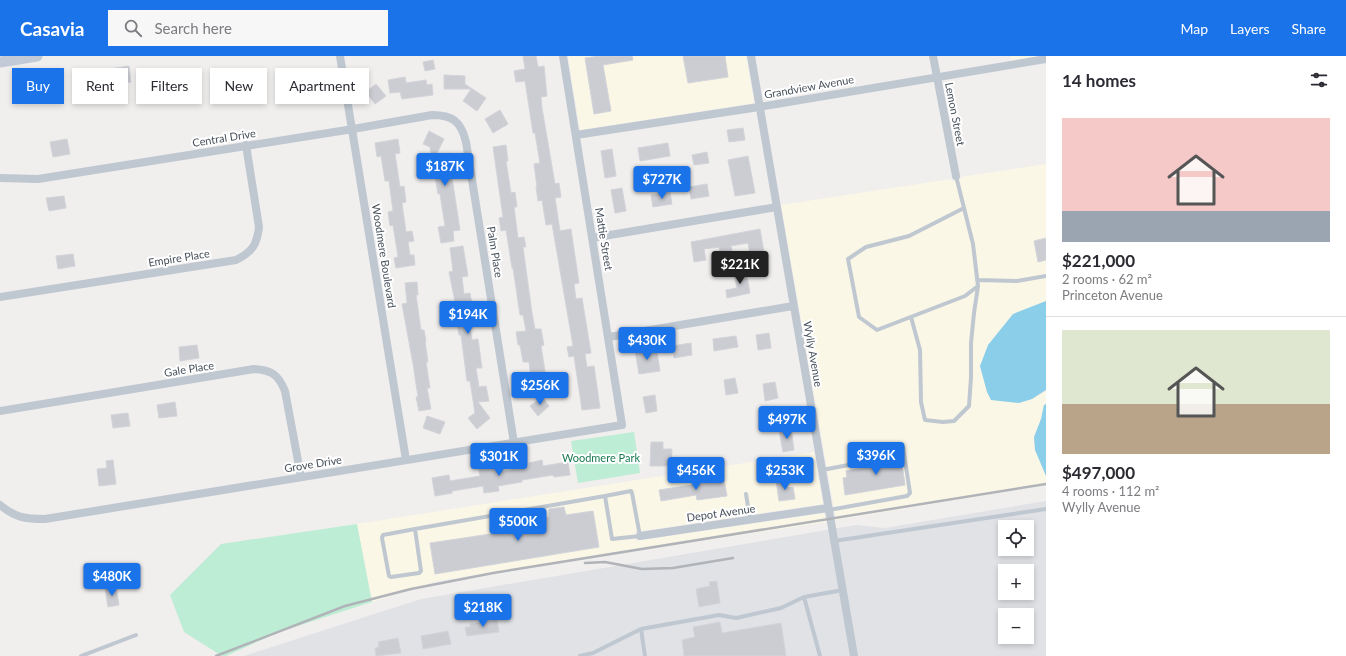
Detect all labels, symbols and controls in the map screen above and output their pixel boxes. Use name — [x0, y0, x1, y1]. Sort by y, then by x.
search box — [108, 10, 388, 46]
text: Casavia — [20, 17, 84, 40]
icon: search — [122, 17, 144, 39]
text: Search here — [154, 19, 232, 37]
text: Map — [1180, 20, 1208, 37]
text: Layers — [1230, 20, 1270, 37]
text: Share — [1292, 20, 1326, 37]
chip: Buy — [12, 68, 64, 104]
chip: Rent — [72, 68, 128, 104]
chip: Filters — [136, 68, 202, 104]
chip: New — [210, 68, 267, 104]
chip: Apartment — [275, 68, 369, 104]
icon: filters — [1308, 69, 1330, 91]
text: 14 homes — [1062, 70, 1136, 91]
street label: Grandview Avenue — [763, 72, 855, 101]
street label: Lemon Street — [943, 81, 968, 147]
street label: Central Drive — [191, 126, 257, 149]
icon: home — [1160, 144, 1232, 216]
pin: $187K — [417, 153, 473, 187]
text: $187K — [425, 158, 465, 174]
pin: $727K — [634, 166, 690, 200]
text: $727K — [642, 171, 682, 187]
street label: Woodmere Boulevard — [370, 203, 399, 309]
street label: Mattie Street — [593, 207, 616, 271]
street label: Palm Place — [485, 225, 506, 279]
street label: Empire Place — [147, 246, 211, 269]
text: $221,000 — [1062, 250, 1135, 271]
pin: $221K — [712, 251, 768, 285]
text: $221K — [720, 256, 760, 272]
text: 2 rooms · 62 m² — [1062, 271, 1152, 287]
text: Princeton Avenue — [1062, 287, 1163, 303]
pin: $194K — [440, 301, 496, 335]
text: $194K — [448, 306, 488, 322]
street label: Wylly Avenue — [801, 320, 826, 388]
pin: $430K — [619, 327, 675, 361]
text: $430K — [627, 332, 667, 348]
icon: home — [1160, 356, 1232, 428]
street label: Gale Place — [163, 358, 215, 379]
pin: $256K — [512, 372, 568, 406]
text: $256K — [520, 377, 560, 393]
pin: $497K — [759, 406, 815, 440]
text: $497K — [767, 411, 807, 427]
pin: $396K — [848, 442, 904, 476]
pin: $301K — [471, 443, 527, 477]
text: $396K — [856, 447, 896, 463]
text: $301K — [479, 448, 519, 464]
park label: Woodmere Park — [562, 451, 640, 464]
street label: Grove Drive — [283, 453, 343, 474]
pin: $456K — [668, 457, 724, 491]
pin: $253K — [757, 457, 813, 491]
text: $456K — [676, 462, 716, 478]
text: $253K — [765, 462, 805, 478]
text: $497,000 — [1062, 462, 1135, 483]
text: 4 rooms · 112 m² — [1062, 483, 1159, 499]
text: Wylly Avenue — [1062, 499, 1140, 515]
street label: Depot Avenue — [686, 501, 756, 524]
pin: $500K — [490, 508, 546, 542]
text: $500K — [498, 513, 538, 529]
map controls — [998, 520, 1034, 644]
button: locate — [998, 520, 1034, 556]
pin: $480K — [84, 563, 140, 597]
button: + — [998, 564, 1034, 600]
text: $480K — [92, 568, 132, 584]
pin: $218K — [455, 594, 511, 628]
text: $218K — [463, 599, 503, 615]
button: − — [998, 608, 1034, 644]

